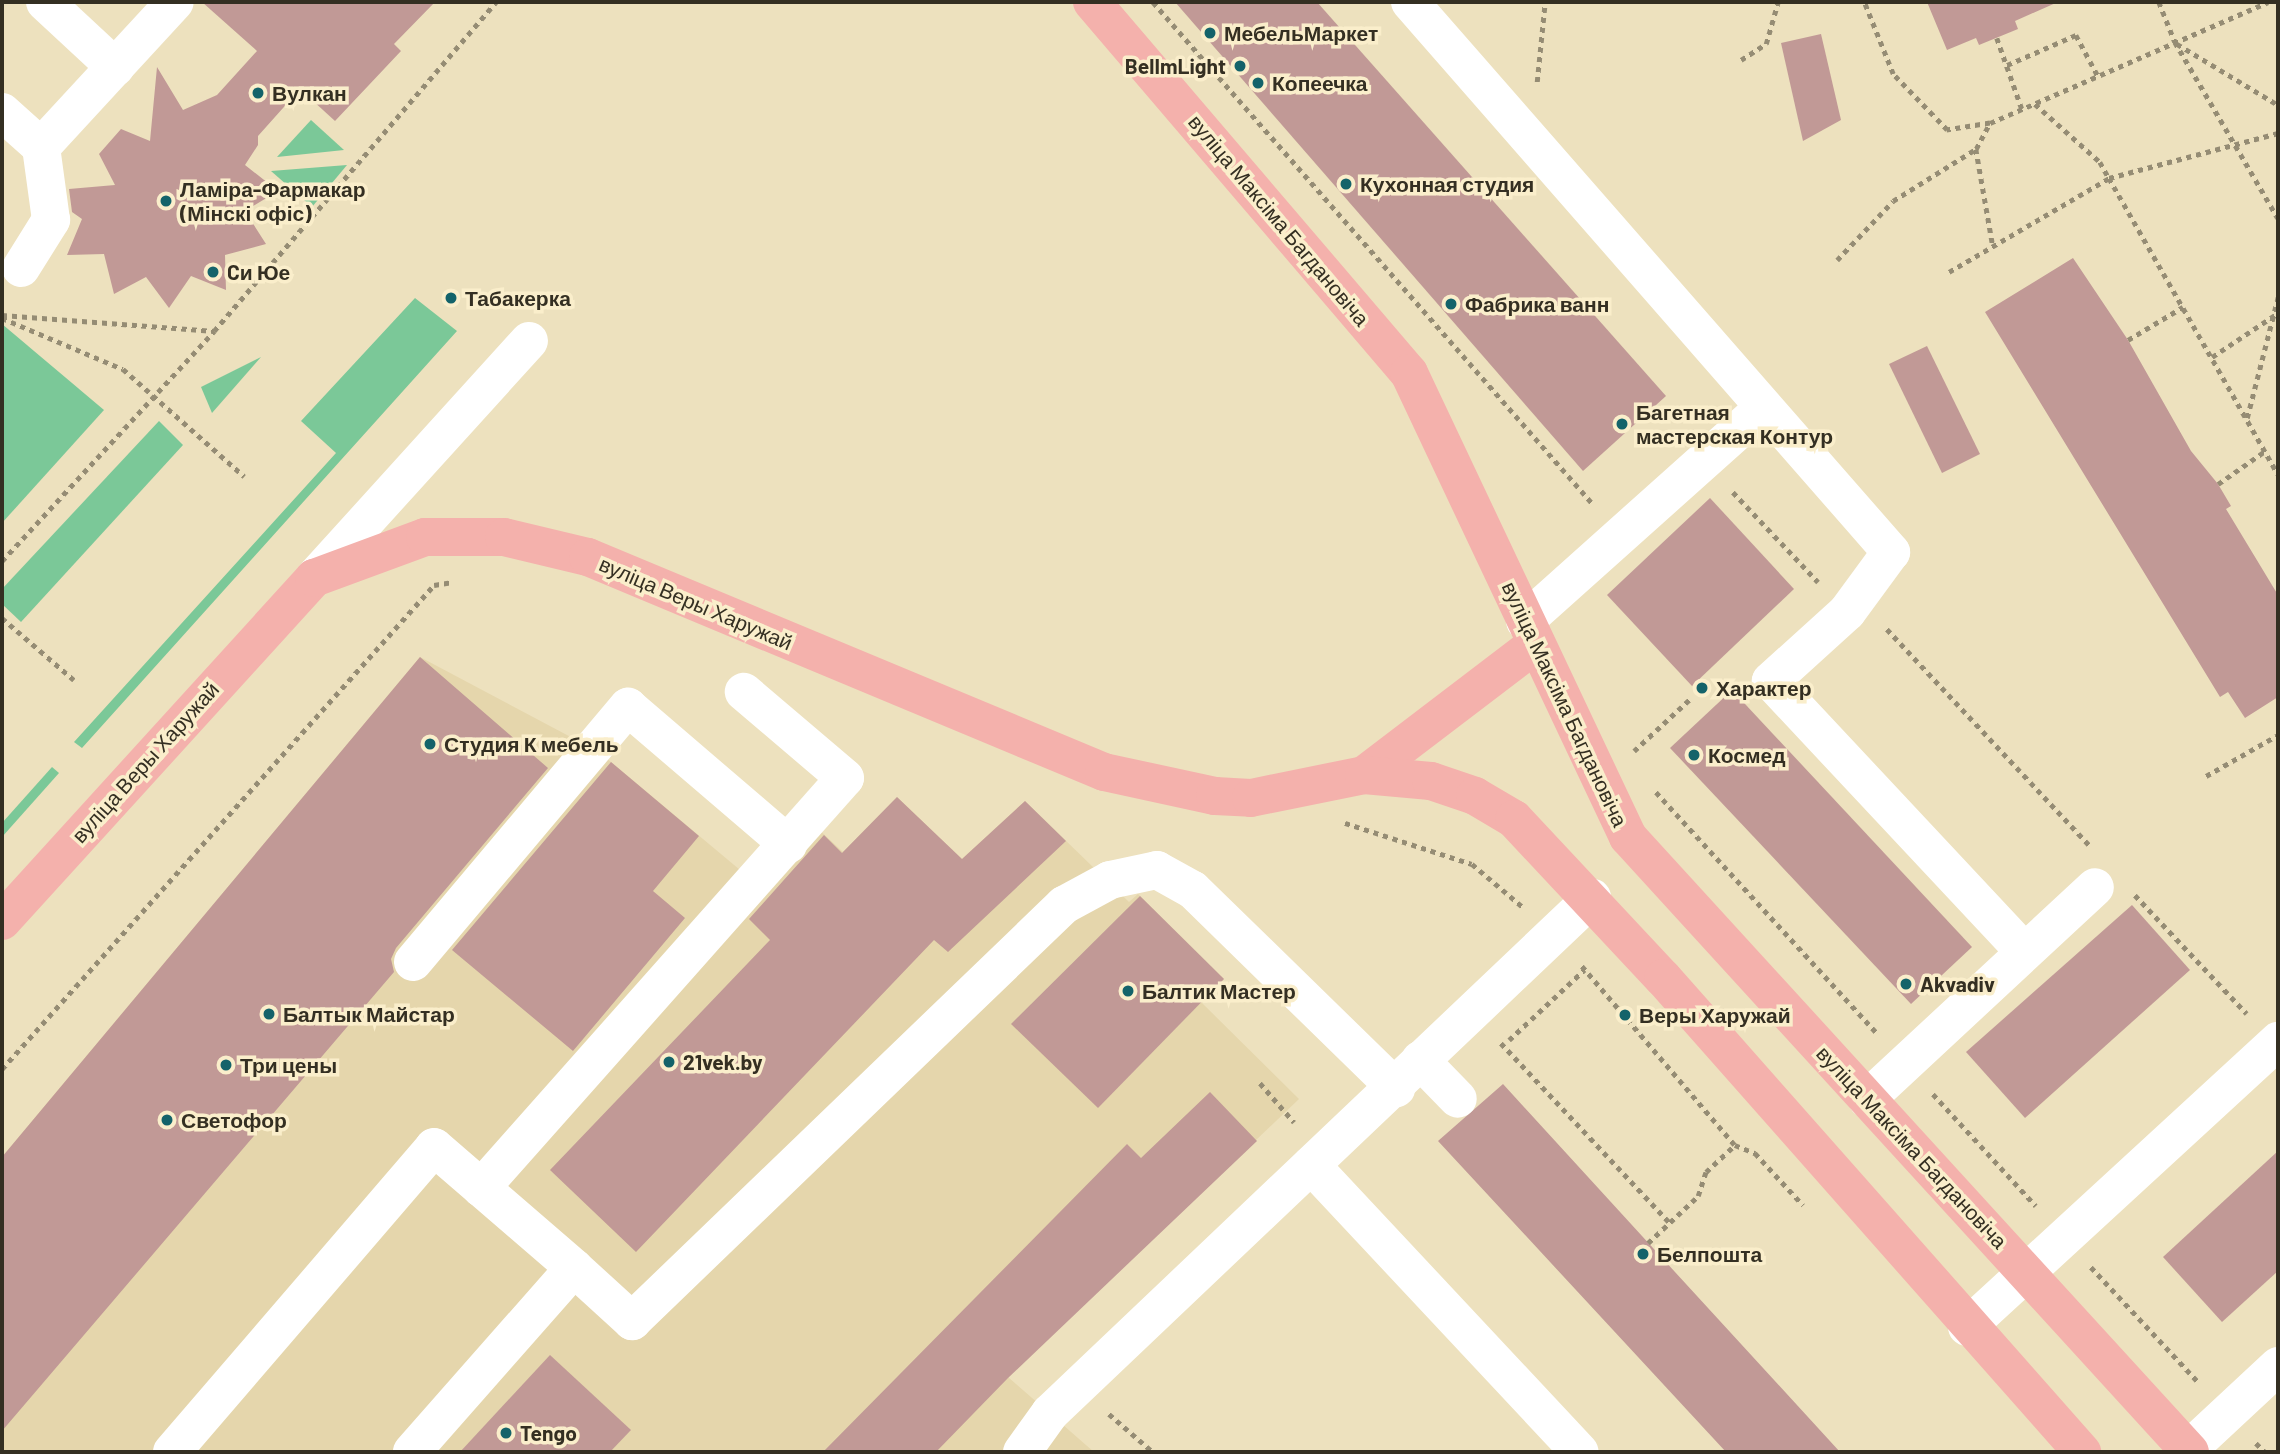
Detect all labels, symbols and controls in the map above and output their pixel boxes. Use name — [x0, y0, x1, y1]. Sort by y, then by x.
place label: МебельМаркет — [1224, 20, 1378, 46]
marker: МебельМаркет — [1202, 25, 1218, 41]
place label: BelImLight — [1125, 53, 1226, 79]
marker: BelImLight — [1232, 58, 1248, 74]
place label: Копеечка — [1272, 70, 1368, 96]
marker: Копеечка — [1250, 75, 1266, 91]
place label: Вулкан — [272, 80, 347, 106]
marker: Вулкан — [250, 85, 266, 101]
street label: вуліца Максіма Багдановіча — [1183, 109, 1375, 331]
place label: Кухонная студия — [1360, 171, 1534, 197]
place label: Ламіра-Фармакар (Мінскі офіс) — [180, 176, 366, 226]
marker: Кухонная студия — [1338, 176, 1354, 192]
marker: Ламіра-Фармакар (Мінскі офіс) — [158, 193, 174, 209]
place label: Cи Юе — [227, 259, 290, 285]
marker: Cи Юе — [205, 264, 221, 280]
place label: Табакерка — [465, 285, 571, 311]
marker: Табакерка — [443, 290, 459, 306]
place label: Фабрика ванн — [1465, 291, 1609, 317]
marker: Фабрика ванн — [1443, 296, 1459, 312]
place label: Багетная мастерская Контур — [1636, 399, 1833, 449]
marker: Багетная мастерская Контур — [1614, 416, 1630, 432]
street label: вуліца Веры Харужай — [596, 551, 796, 655]
street label: вуліца Максіма Багдановіча — [1497, 577, 1633, 831]
place label: Характер — [1716, 675, 1811, 701]
street label: вуліца Веры Харужай — [66, 676, 224, 848]
marker: Характер — [1694, 680, 1710, 696]
place label: Студия К мебель — [444, 731, 619, 757]
marker: Студия К мебель — [422, 736, 438, 752]
place label: Космед — [1708, 742, 1786, 768]
marker: Космед — [1686, 747, 1702, 763]
place label: Akvadiv — [1920, 971, 1995, 997]
marker: Akvadiv — [1898, 976, 1914, 992]
place label: Балтик Мастер — [1142, 978, 1296, 1004]
marker: Балтик Мастер — [1120, 983, 1136, 999]
place label: Балтык Майстар — [283, 1001, 455, 1027]
place label: Веры Харужай — [1639, 1002, 1791, 1028]
marker: Балтык Майстар — [261, 1006, 277, 1022]
marker: Веры Харужай — [1617, 1007, 1633, 1023]
street label: вуліца Максіма Багдановіча — [1811, 1041, 2013, 1253]
place label: 21vek.by — [683, 1049, 763, 1075]
place label: Три цены — [240, 1052, 337, 1078]
marker: 21vek.by — [661, 1054, 677, 1070]
marker: Три цены — [218, 1057, 234, 1073]
place label: Светофор — [181, 1107, 287, 1133]
marker: Светофор — [159, 1112, 175, 1128]
place label: Белпошта — [1657, 1241, 1762, 1267]
marker: Белпошта — [1635, 1246, 1651, 1262]
place label: Tengo — [520, 1420, 577, 1446]
marker: Tengo — [498, 1425, 514, 1441]

